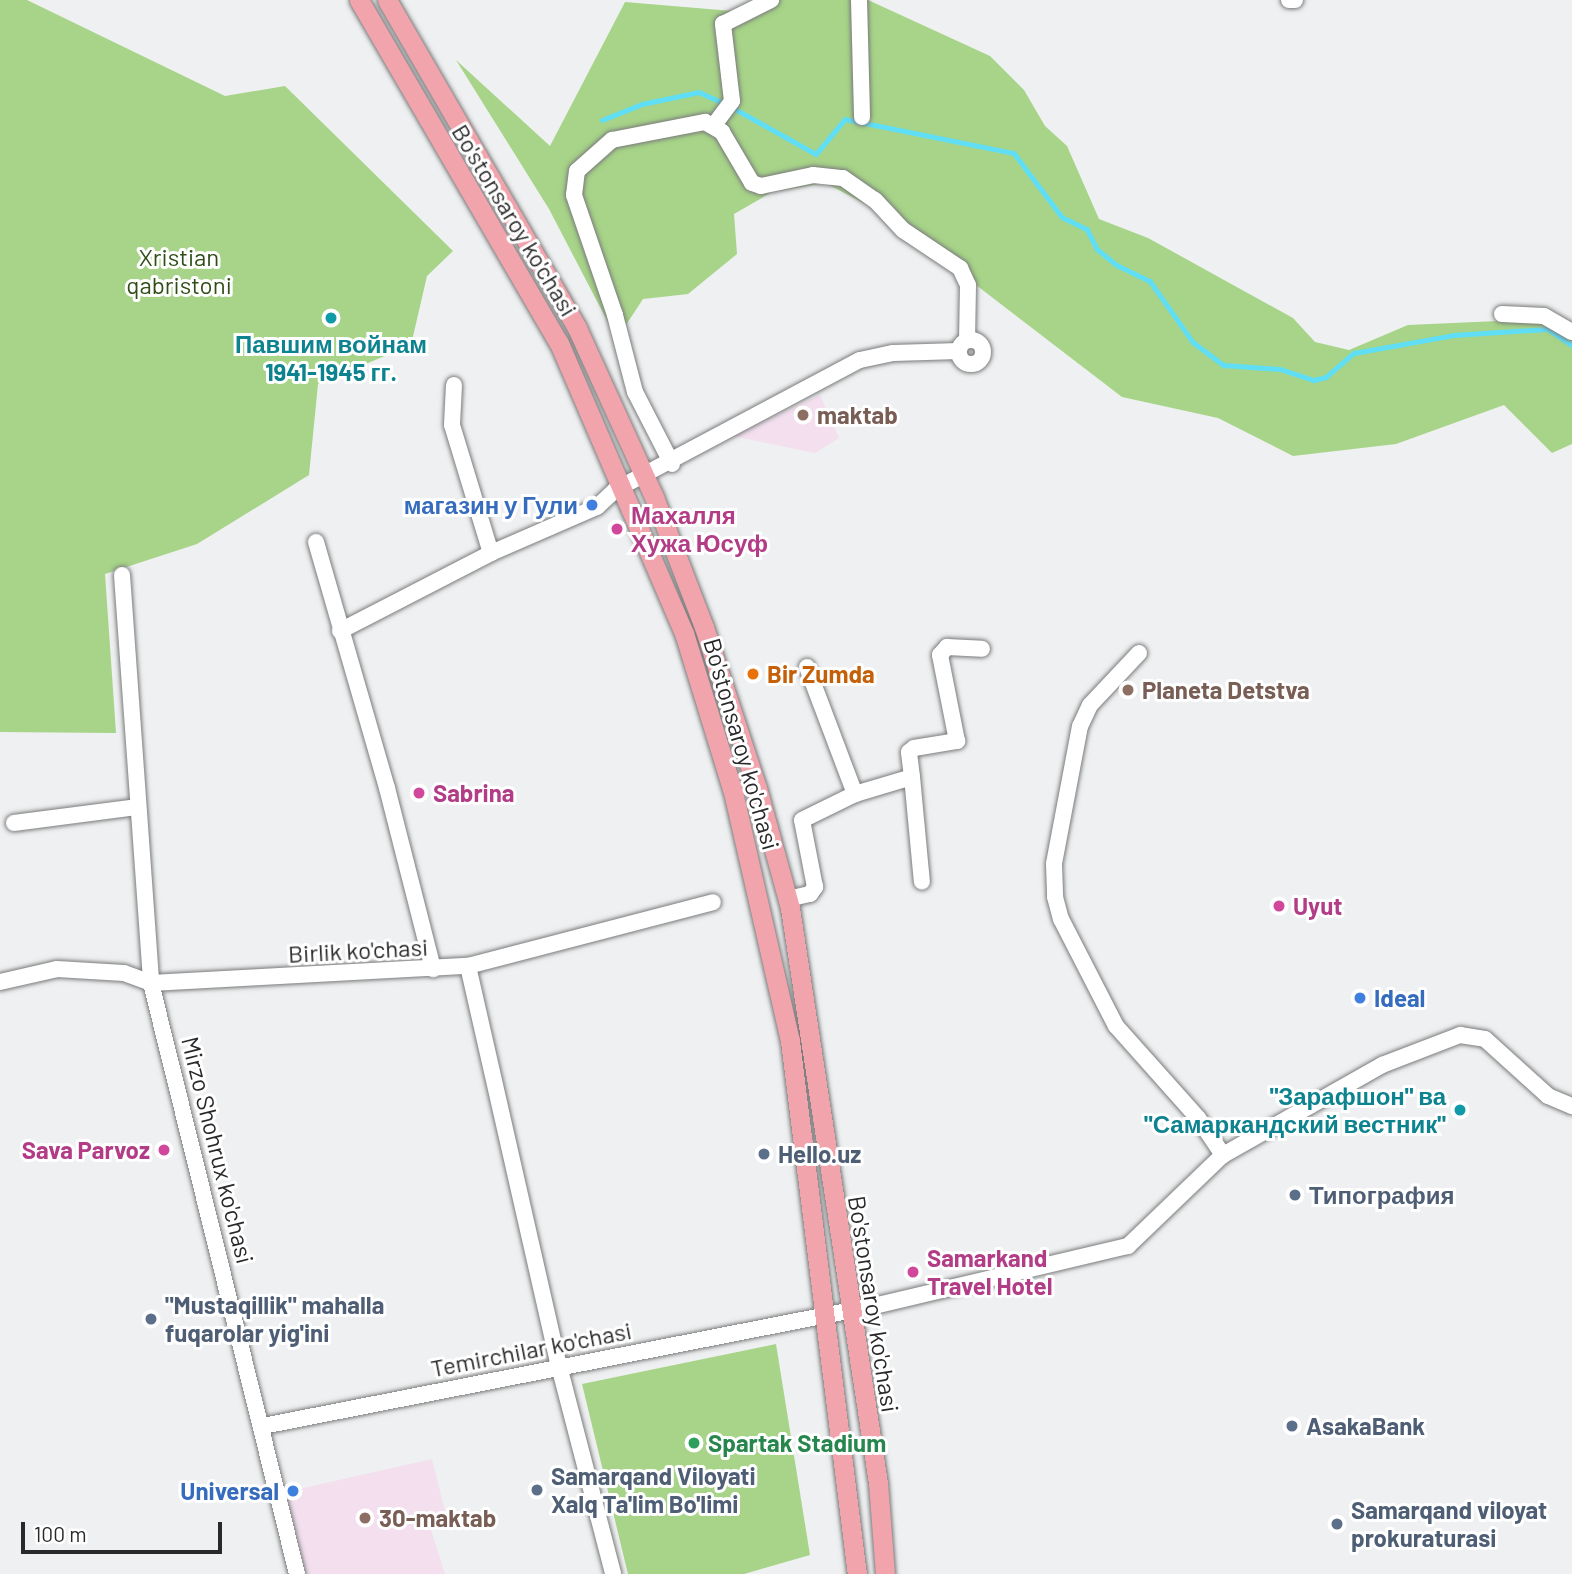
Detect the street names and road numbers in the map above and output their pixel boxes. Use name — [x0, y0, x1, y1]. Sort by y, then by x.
street label: Bo'stonsaroy ko'chasi — [446, 119, 584, 321]
street label: Bo'stonsaroy ko'chasi — [698, 635, 786, 853]
street label: Birlik ko'chasi — [287, 932, 429, 968]
street label: Mirzo Shohrux ko'chasi — [176, 1033, 260, 1267]
street label: Bo'stonsaroy ko'chasi — [843, 1194, 905, 1414]
street label: Temirchilar ko'chasi — [428, 1315, 634, 1383]

